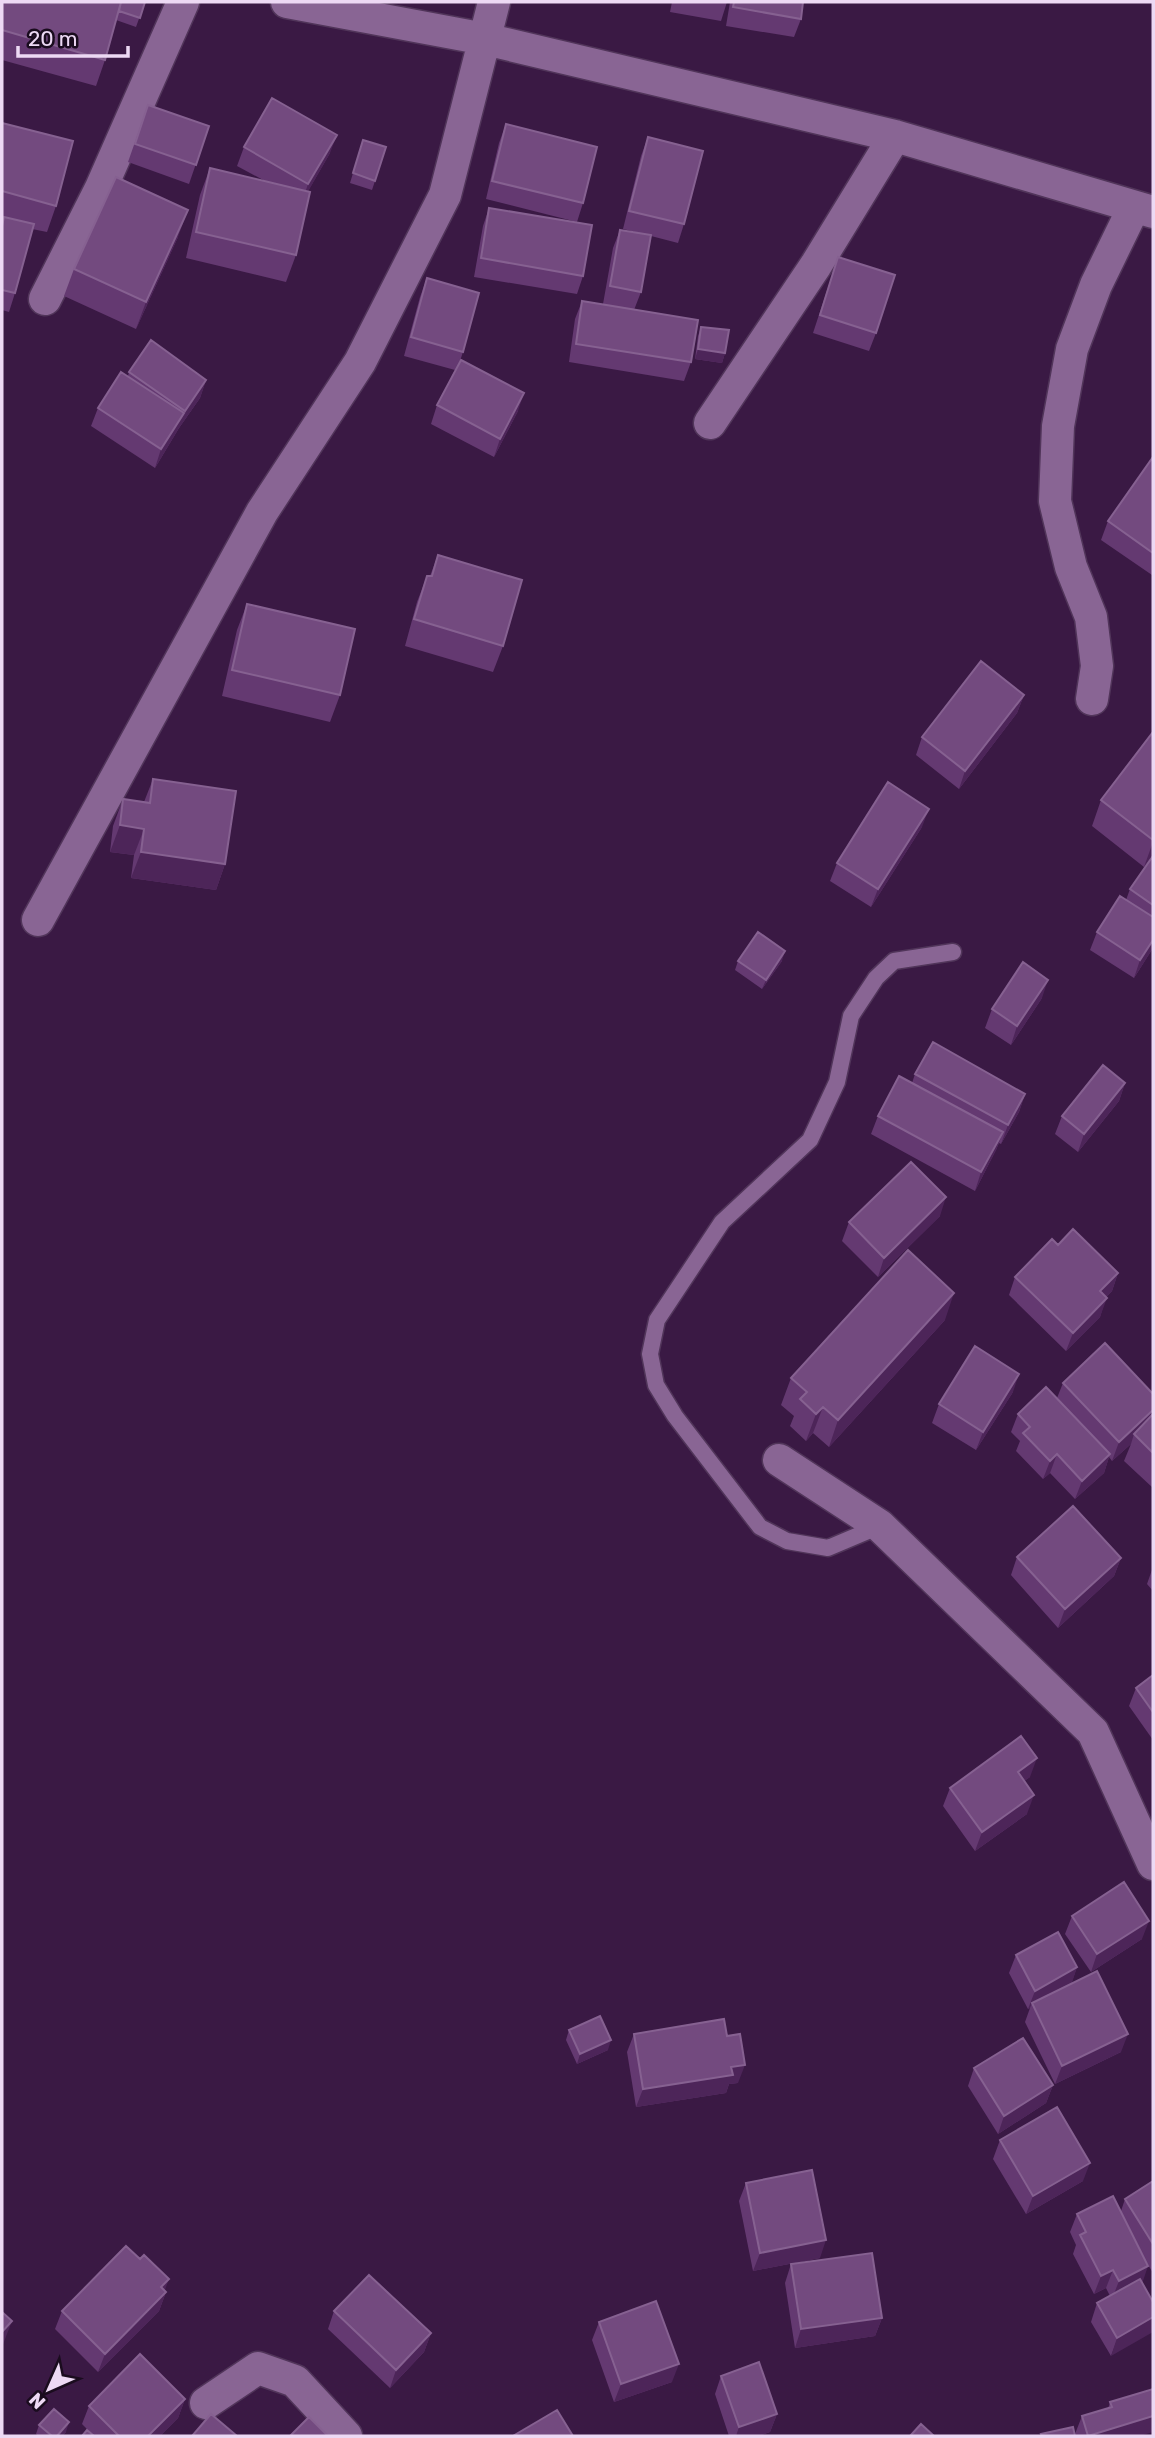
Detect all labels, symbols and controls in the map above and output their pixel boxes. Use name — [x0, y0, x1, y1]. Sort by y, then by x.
scale bar — [18, 14, 128, 58]
text: 20 m — [28, 26, 77, 51]
north arrow — [14, 2354, 84, 2424]
text: N — [24, 2388, 50, 2414]

